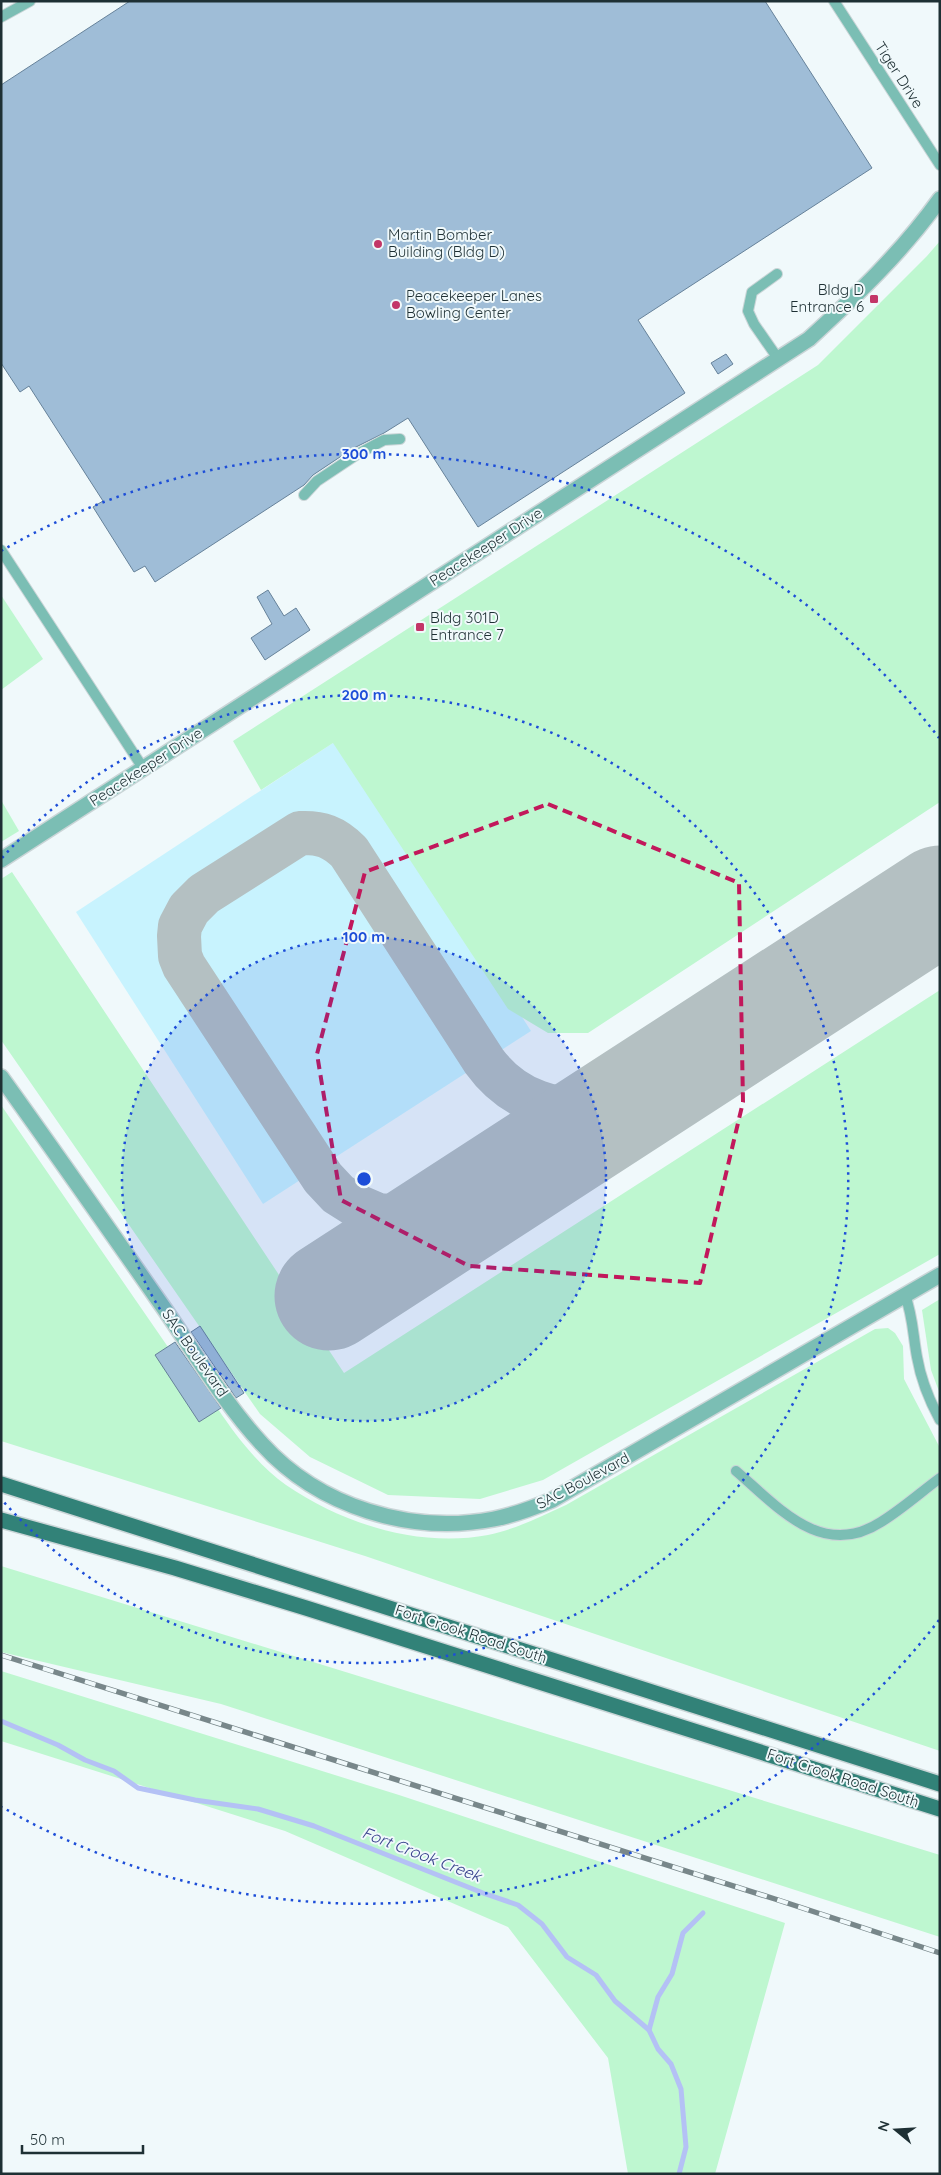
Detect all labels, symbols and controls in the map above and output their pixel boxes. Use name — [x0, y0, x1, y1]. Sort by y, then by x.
street label: Tiger Drive — [871, 38, 928, 112]
place label: Martin Bomber Building (Bldg D) — [388, 225, 505, 261]
marker: Martin Bomber Building (Bldg D) — [372, 238, 384, 250]
place label: Bldg D Entrance 6 — [790, 280, 864, 316]
place label: Peacekeeper Lanes Bowling Center — [406, 286, 542, 322]
marker: Bldg D Entrance 6 — [868, 293, 880, 305]
marker: Peacekeeper Lanes Bowling Center — [390, 299, 402, 311]
text: 300 m — [342, 444, 386, 463]
street label: Peacekeeper Drive — [426, 503, 546, 590]
place label: Bldg 301D Entrance 7 — [430, 608, 504, 644]
marker: Bldg 301D Entrance 7 — [414, 621, 426, 633]
text: 200 m — [342, 685, 387, 704]
street label: Peacekeeper Drive — [86, 723, 206, 810]
text: 100 m — [343, 927, 385, 946]
centre of rings — [355, 1170, 373, 1188]
street label: SAC Boulevard — [158, 1305, 233, 1400]
street label: SAC Boulevard — [533, 1448, 632, 1513]
street label: Fort Crook Road South — [393, 1600, 550, 1667]
street label: Fort Crook Road South — [765, 1744, 922, 1811]
water label: Fort Crook Creek — [360, 1822, 486, 1886]
north arrow — [871, 2105, 921, 2155]
text: N — [873, 2118, 894, 2134]
scale bar — [22, 2122, 144, 2154]
text: 50 m — [30, 2130, 65, 2149]

